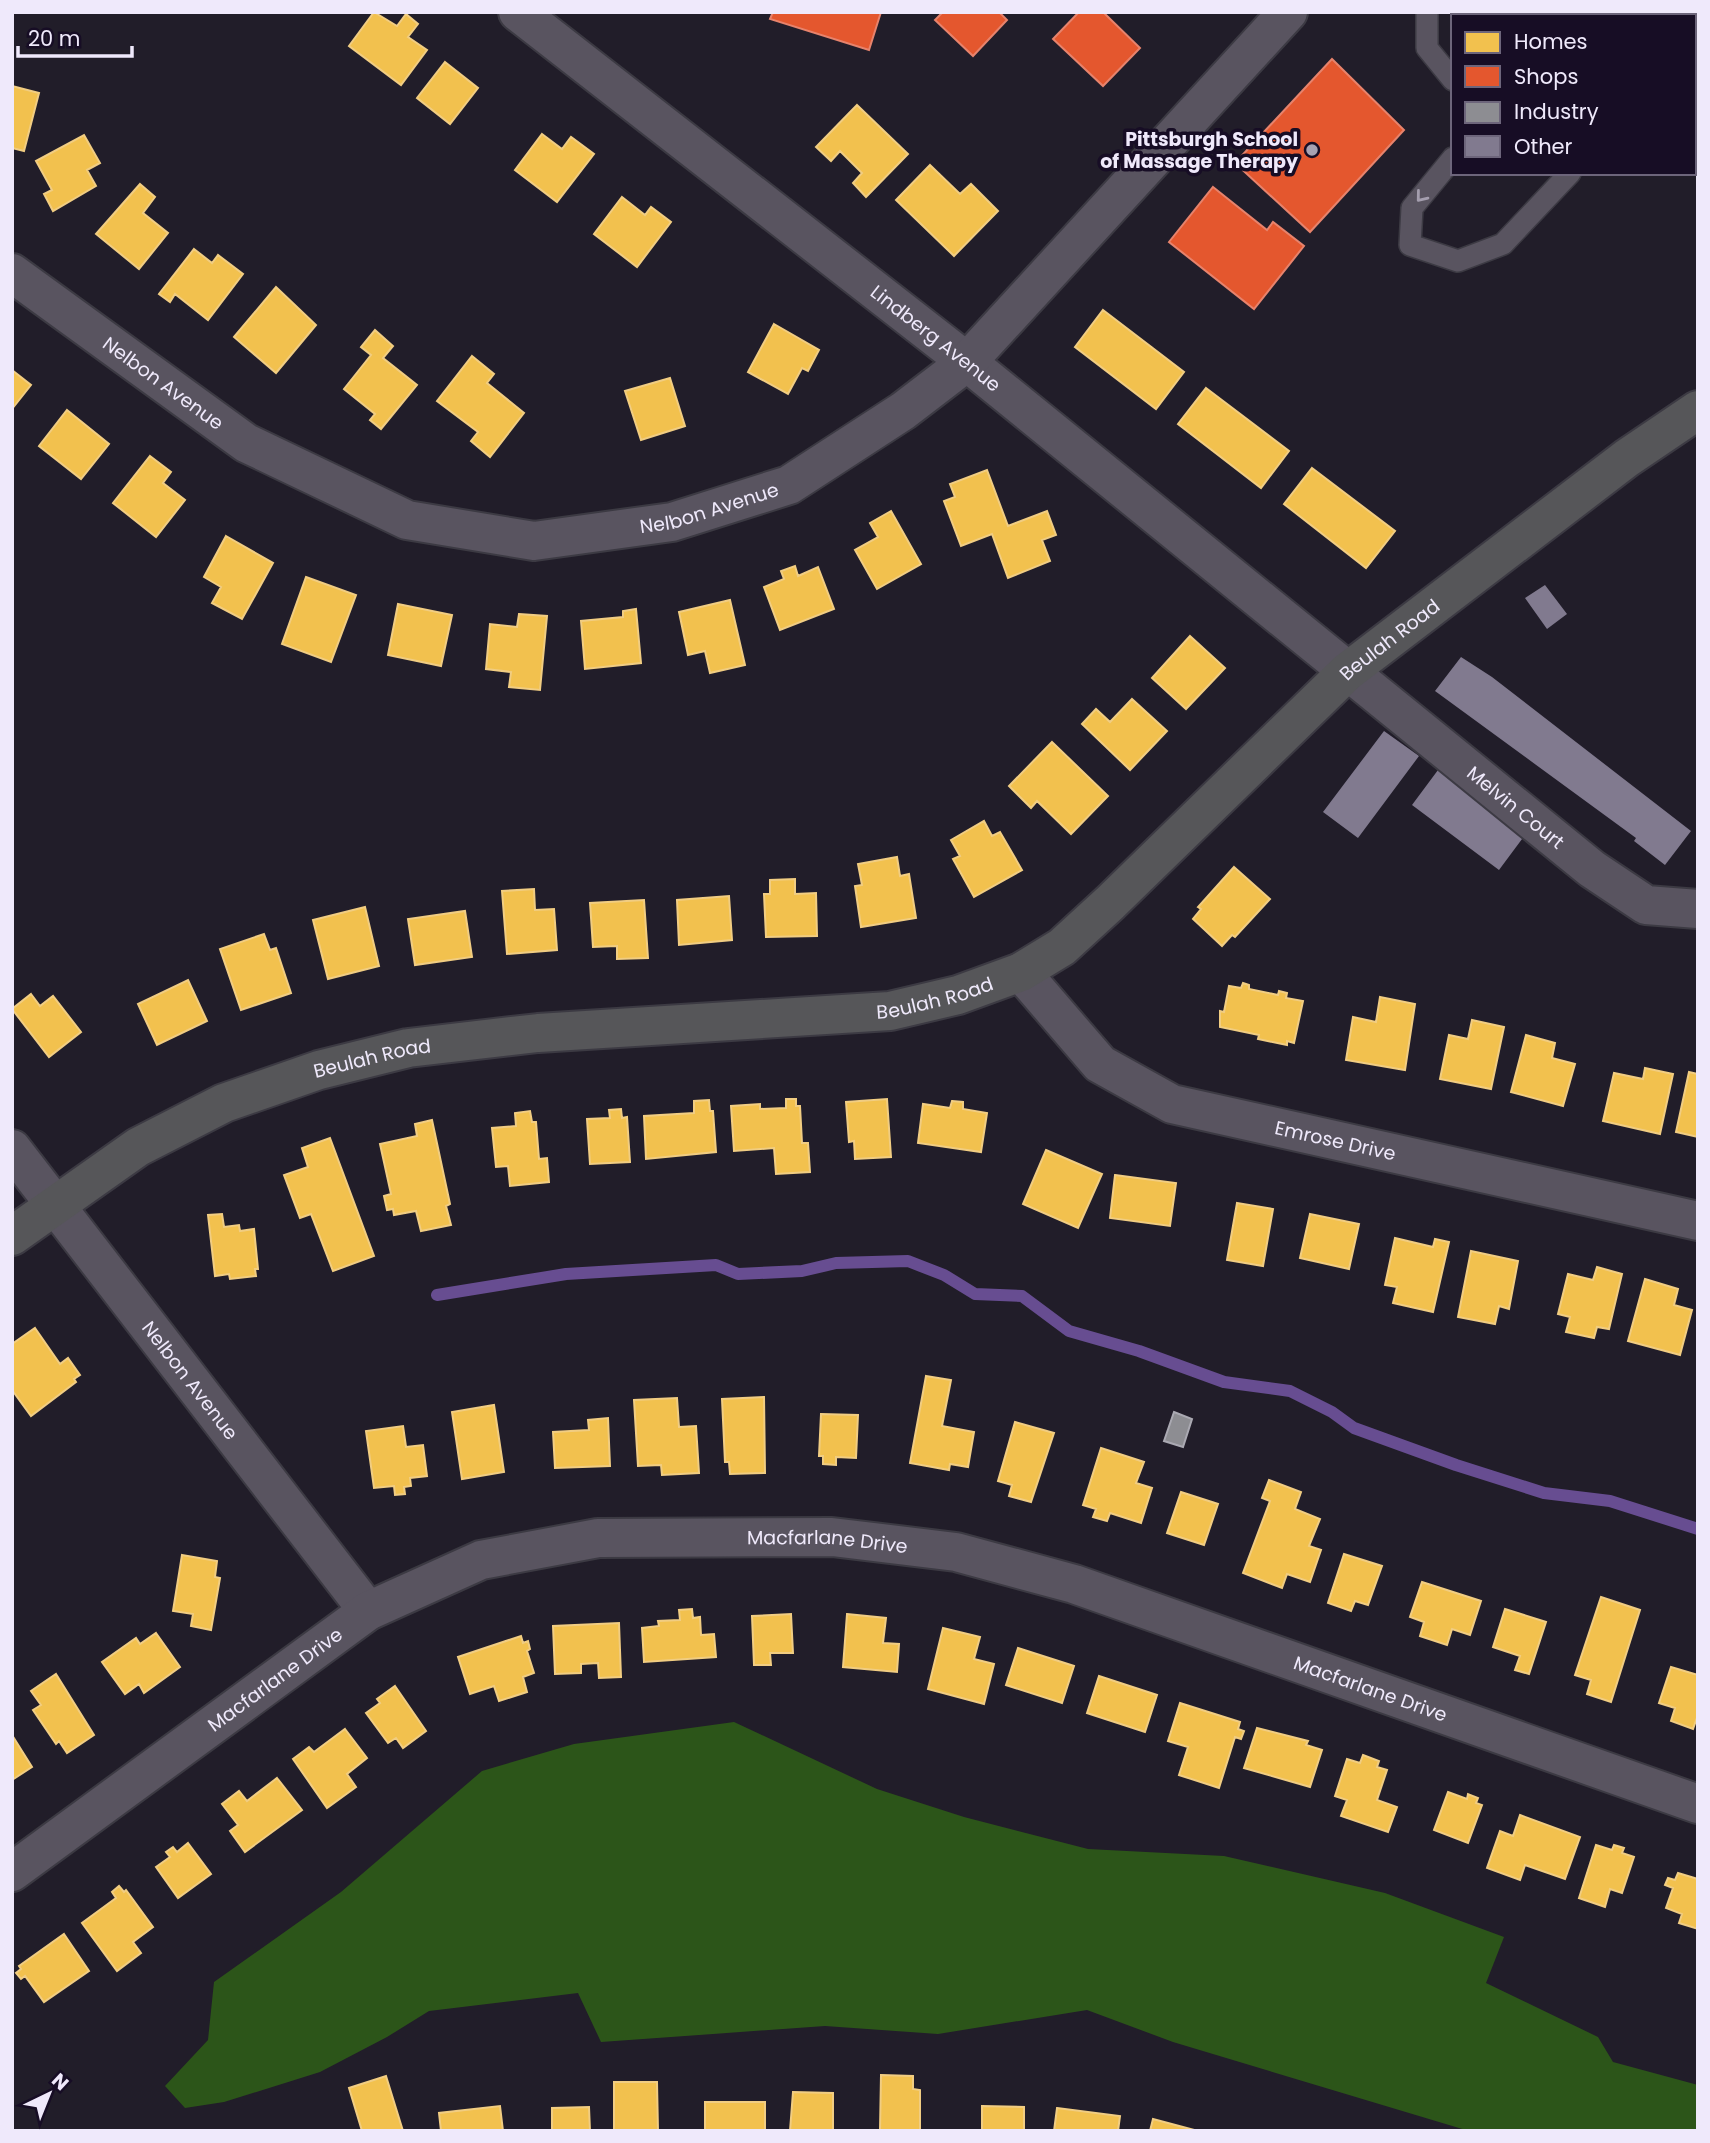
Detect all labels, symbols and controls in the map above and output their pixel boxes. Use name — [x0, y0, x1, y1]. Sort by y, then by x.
scale bar — [18, 14, 131, 58]
legend — [1451, 14, 1696, 175]
text: 20 m — [28, 24, 81, 53]
text: Homes — [1514, 27, 1588, 56]
text: Shops — [1514, 62, 1578, 91]
text: Industry — [1514, 97, 1599, 126]
place label: Pittsburgh School of Massage Therapy — [1100, 126, 1299, 175]
text: Other — [1514, 132, 1573, 161]
marker: Pittsburgh School of Massage Therapy — [1304, 142, 1320, 158]
one-way arrow — [1417, 189, 1429, 202]
street label: Lindberg Avenue — [865, 279, 1006, 398]
street label: Nelbon Avenue — [97, 330, 229, 436]
street label: Nelbon Avenue — [638, 476, 782, 540]
street label: Beulah Road — [1333, 593, 1445, 687]
street label: Melvin Court — [1461, 760, 1570, 855]
street label: Beulah Road — [876, 970, 997, 1026]
street label: Beulah Road — [311, 1032, 432, 1085]
street label: Emrose Drive — [1272, 1114, 1398, 1167]
street label: Nelbon Avenue — [135, 1316, 244, 1446]
street label: Macfarlane Drive — [747, 1524, 909, 1560]
street label: Macfarlane Drive — [202, 1621, 348, 1738]
street label: Macfarlane Drive — [1290, 1649, 1451, 1729]
north arrow — [14, 2059, 84, 2129]
text: N — [46, 2067, 75, 2097]

